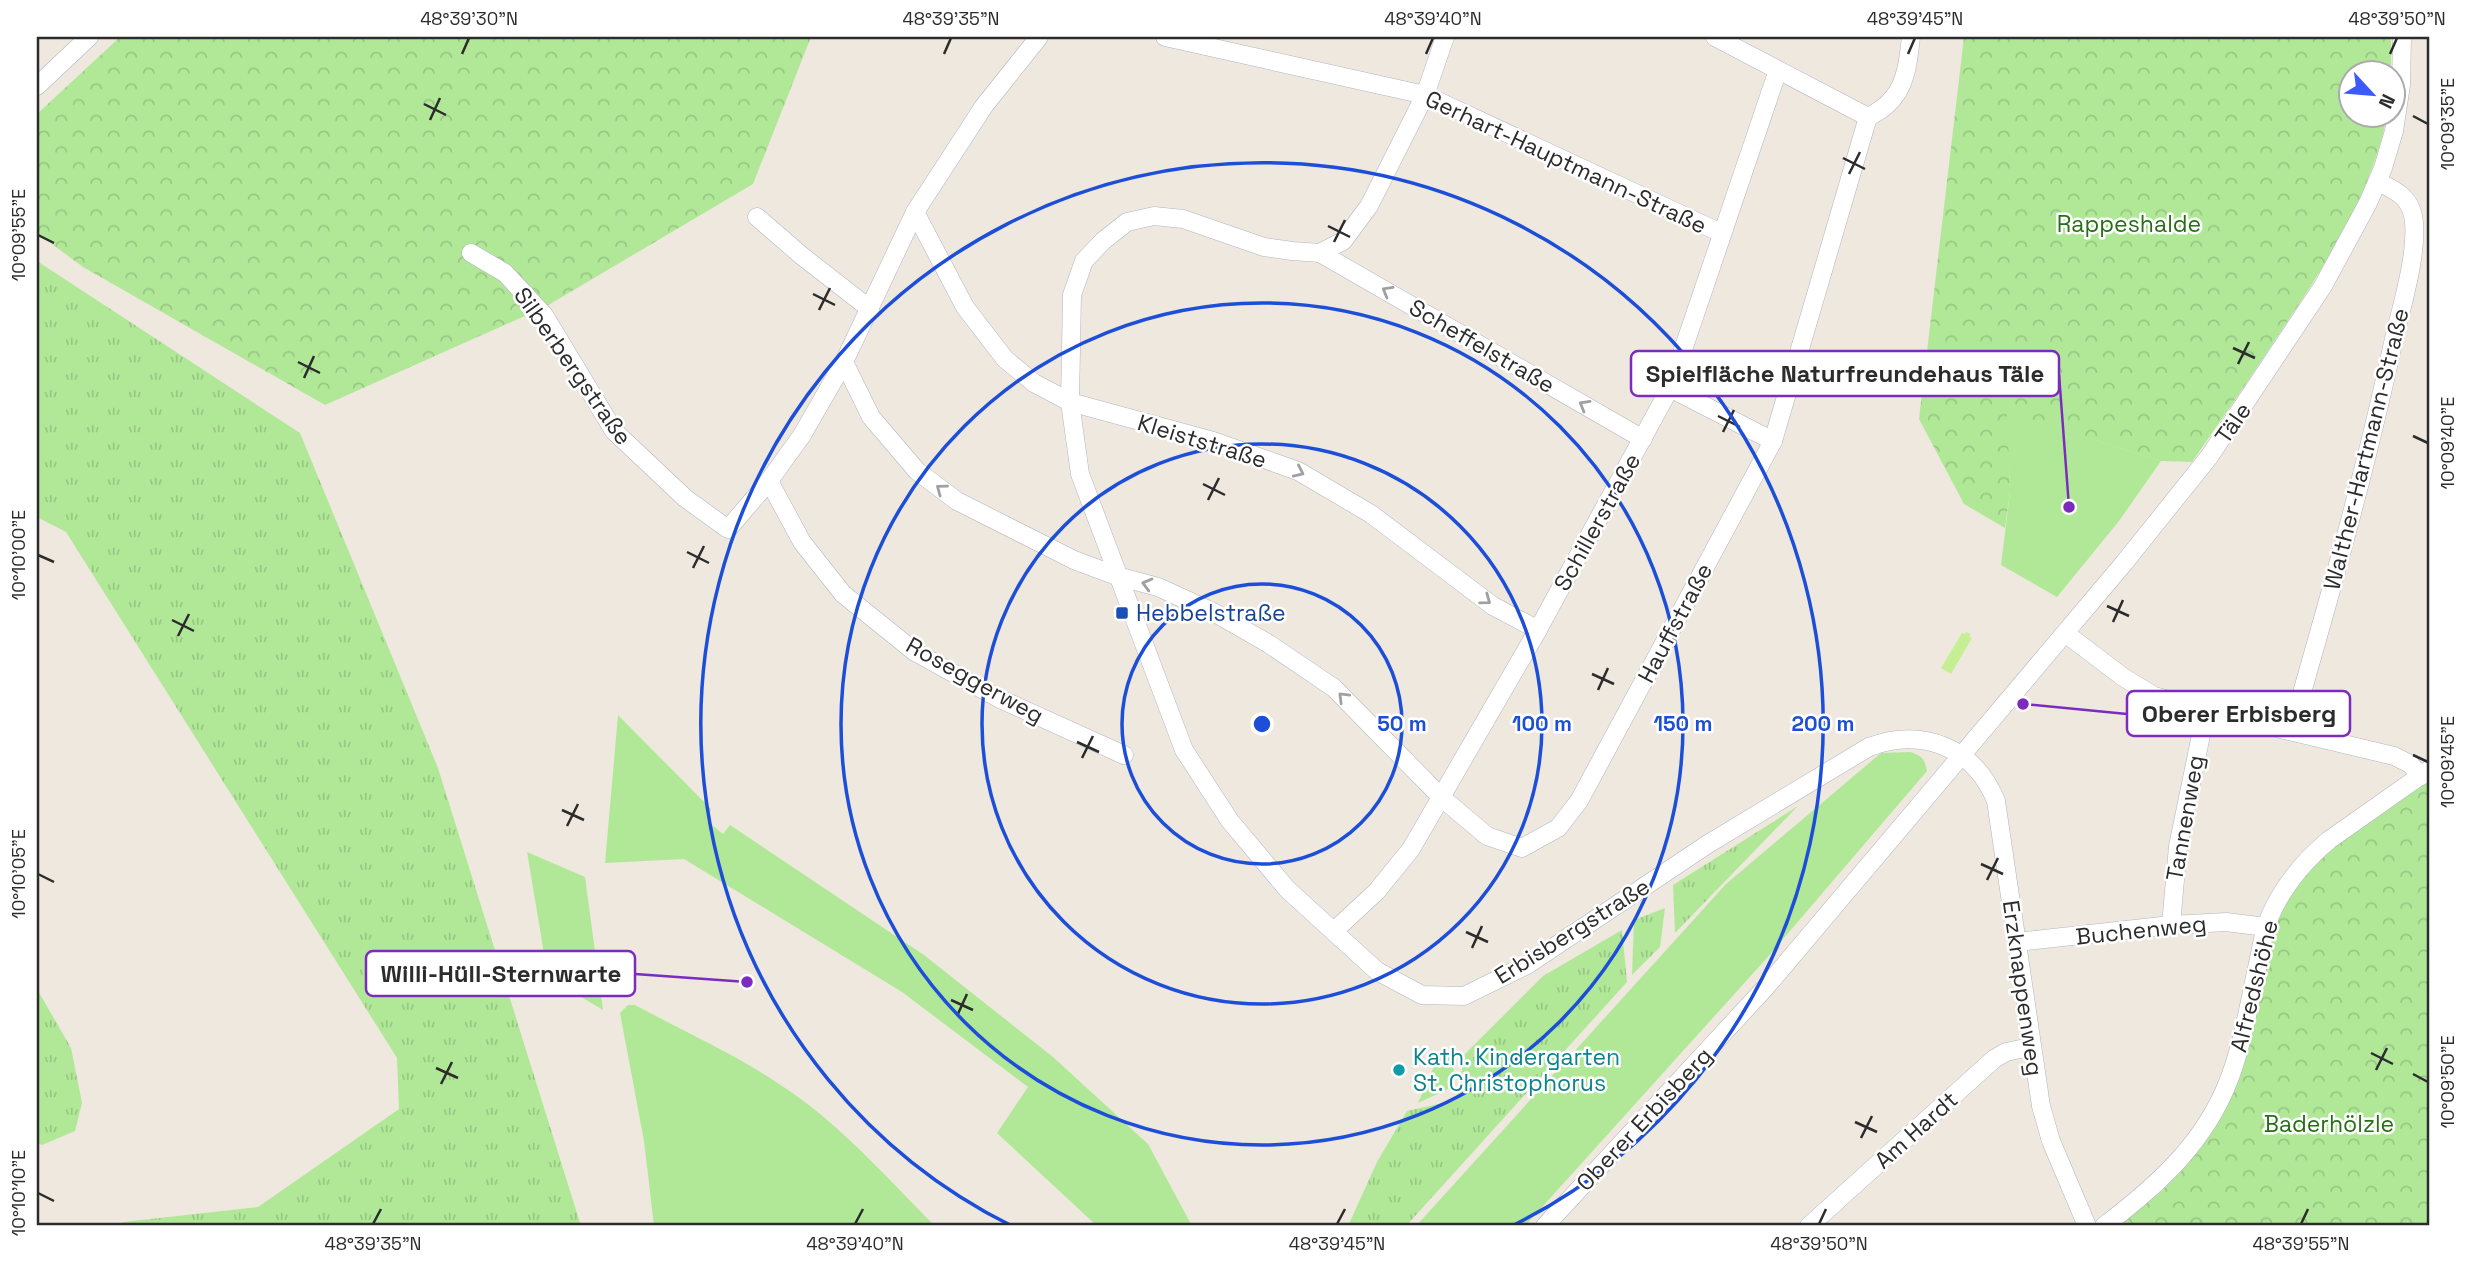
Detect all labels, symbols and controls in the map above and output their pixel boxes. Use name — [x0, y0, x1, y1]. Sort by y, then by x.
text: 48°39'30"N — [420, 7, 518, 30]
text: 48°39'35"N — [903, 7, 999, 30]
text: 48°39'40"N — [1384, 7, 1482, 30]
text: 48°39'45"N — [1867, 7, 1963, 30]
text: 48°39'50"N — [2348, 7, 2446, 30]
north arrow — [2338, 60, 2408, 130]
text: 10°09'35"E — [2436, 78, 2459, 170]
street label: Gerhart-Hauptmann-Straße — [1420, 84, 1712, 240]
text: N — [2373, 90, 2401, 112]
text: 10°09'55"E — [7, 189, 30, 281]
park label: Rappeshalde — [2057, 209, 2201, 239]
street label: Silberbergstraße — [507, 281, 639, 451]
one-way arrow — [1381, 286, 1394, 299]
street label: Scheffelstraße — [1404, 292, 1560, 400]
street label: Walther-Hartmann-Straße — [2316, 305, 2416, 593]
callout: Spielfläche Naturfreundehaus Täle — [1631, 351, 2059, 396]
text: Spielfläche Naturfreundehaus Täle — [1646, 358, 2044, 389]
street label: Täle — [2208, 396, 2258, 450]
text: 10°09'40"E — [2436, 397, 2459, 489]
one-way arrow — [1579, 400, 1592, 413]
street label: Kleiststraße — [1134, 407, 1270, 475]
street label: Schillerstraße — [1547, 448, 1647, 596]
one-way arrow — [1292, 464, 1304, 478]
one-way arrow — [936, 485, 949, 498]
text: 10°10'00"E — [7, 510, 30, 600]
street label: Hauffstraße — [1631, 558, 1719, 688]
one-way arrow — [1141, 578, 1153, 592]
one-way arrow — [1478, 592, 1491, 605]
place label: Hebbelstraße — [1136, 598, 1286, 628]
marker: Hebbelstraße — [1114, 605, 1130, 621]
street label: Roseggerweg — [901, 630, 1049, 730]
callout: Oberer Erbisberg — [2127, 691, 2350, 736]
one-way arrow — [1338, 692, 1351, 705]
text: Oberer Erbisberg — [2142, 698, 2336, 729]
text: 50 m — [1377, 710, 1427, 737]
text: 100 m — [1512, 710, 1572, 737]
text: 150 m — [1654, 710, 1712, 737]
text: 200 m — [1792, 710, 1854, 737]
centre of rings — [1250, 712, 1274, 736]
text: 10°09'45"E — [2436, 716, 2459, 808]
street label: Tannenweg — [2159, 753, 2211, 883]
text: 10°10'05"E — [7, 829, 30, 919]
street label: Erbisbergstraße — [1489, 871, 1655, 991]
street label: Erzknappenweg — [1996, 898, 2050, 1078]
street label: Buchenweg — [2074, 908, 2208, 952]
street label: Alfredshöhe — [2223, 917, 2285, 1055]
callout: Willi-Hüll-Sternwarte — [366, 951, 635, 996]
text: Willi-Hüll-Sternwarte — [381, 958, 621, 989]
text: 10°09'50"E — [2436, 1035, 2459, 1129]
street label: Oberer Erbisberg — [1570, 1041, 1718, 1197]
place label: Kath. Kindergarten St. Christophorus — [1413, 1042, 1620, 1098]
marker: Kath. Kindergarten St. Christophorus — [1391, 1062, 1407, 1078]
street label: Am Hardt — [1868, 1085, 1964, 1175]
park label: Baderhölzle — [2264, 1109, 2394, 1139]
text: 10°10'10"E — [7, 1150, 30, 1236]
text: 48°39'35"N — [325, 1232, 421, 1255]
text: 48°39'40"N — [806, 1232, 904, 1255]
text: 48°39'45"N — [1289, 1232, 1385, 1255]
text: 48°39'50"N — [1770, 1232, 1868, 1255]
text: 48°39'55"N — [2253, 1232, 2349, 1255]

